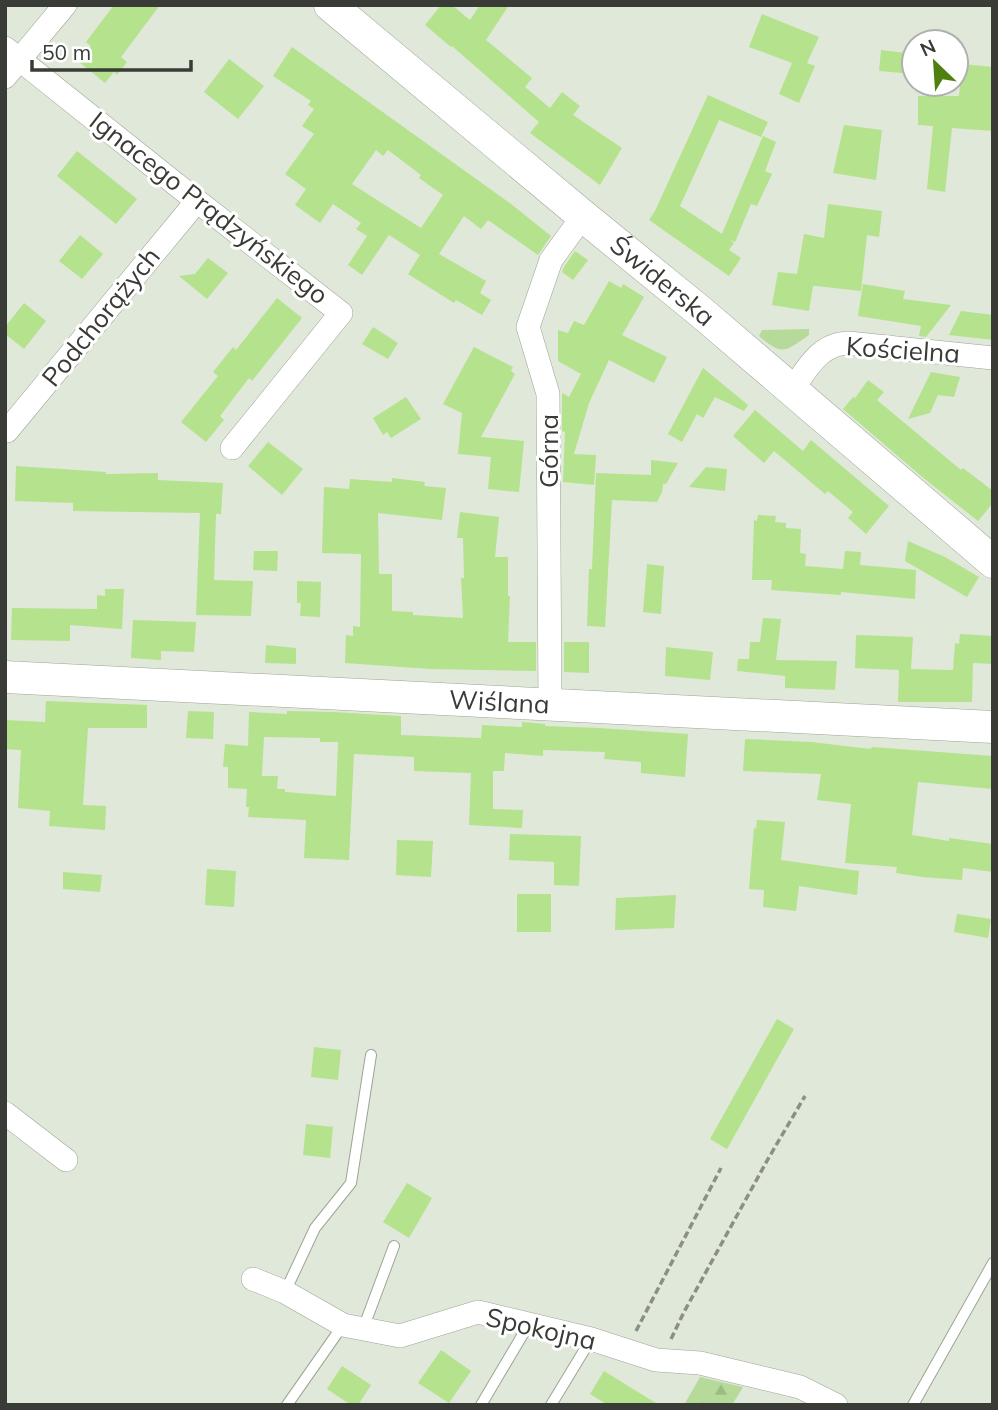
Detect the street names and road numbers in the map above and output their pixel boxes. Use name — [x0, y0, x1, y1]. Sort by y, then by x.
street label: Ignacego Prądzyńskiego — [83, 104, 335, 311]
street label: Świderska — [604, 228, 722, 333]
street label: Podchorążych — [34, 240, 167, 393]
street label: Kościelna — [845, 329, 961, 370]
street label: Górna — [532, 414, 565, 488]
street label: Wiślana — [448, 682, 551, 721]
street label: Spokojna — [483, 1300, 599, 1357]

